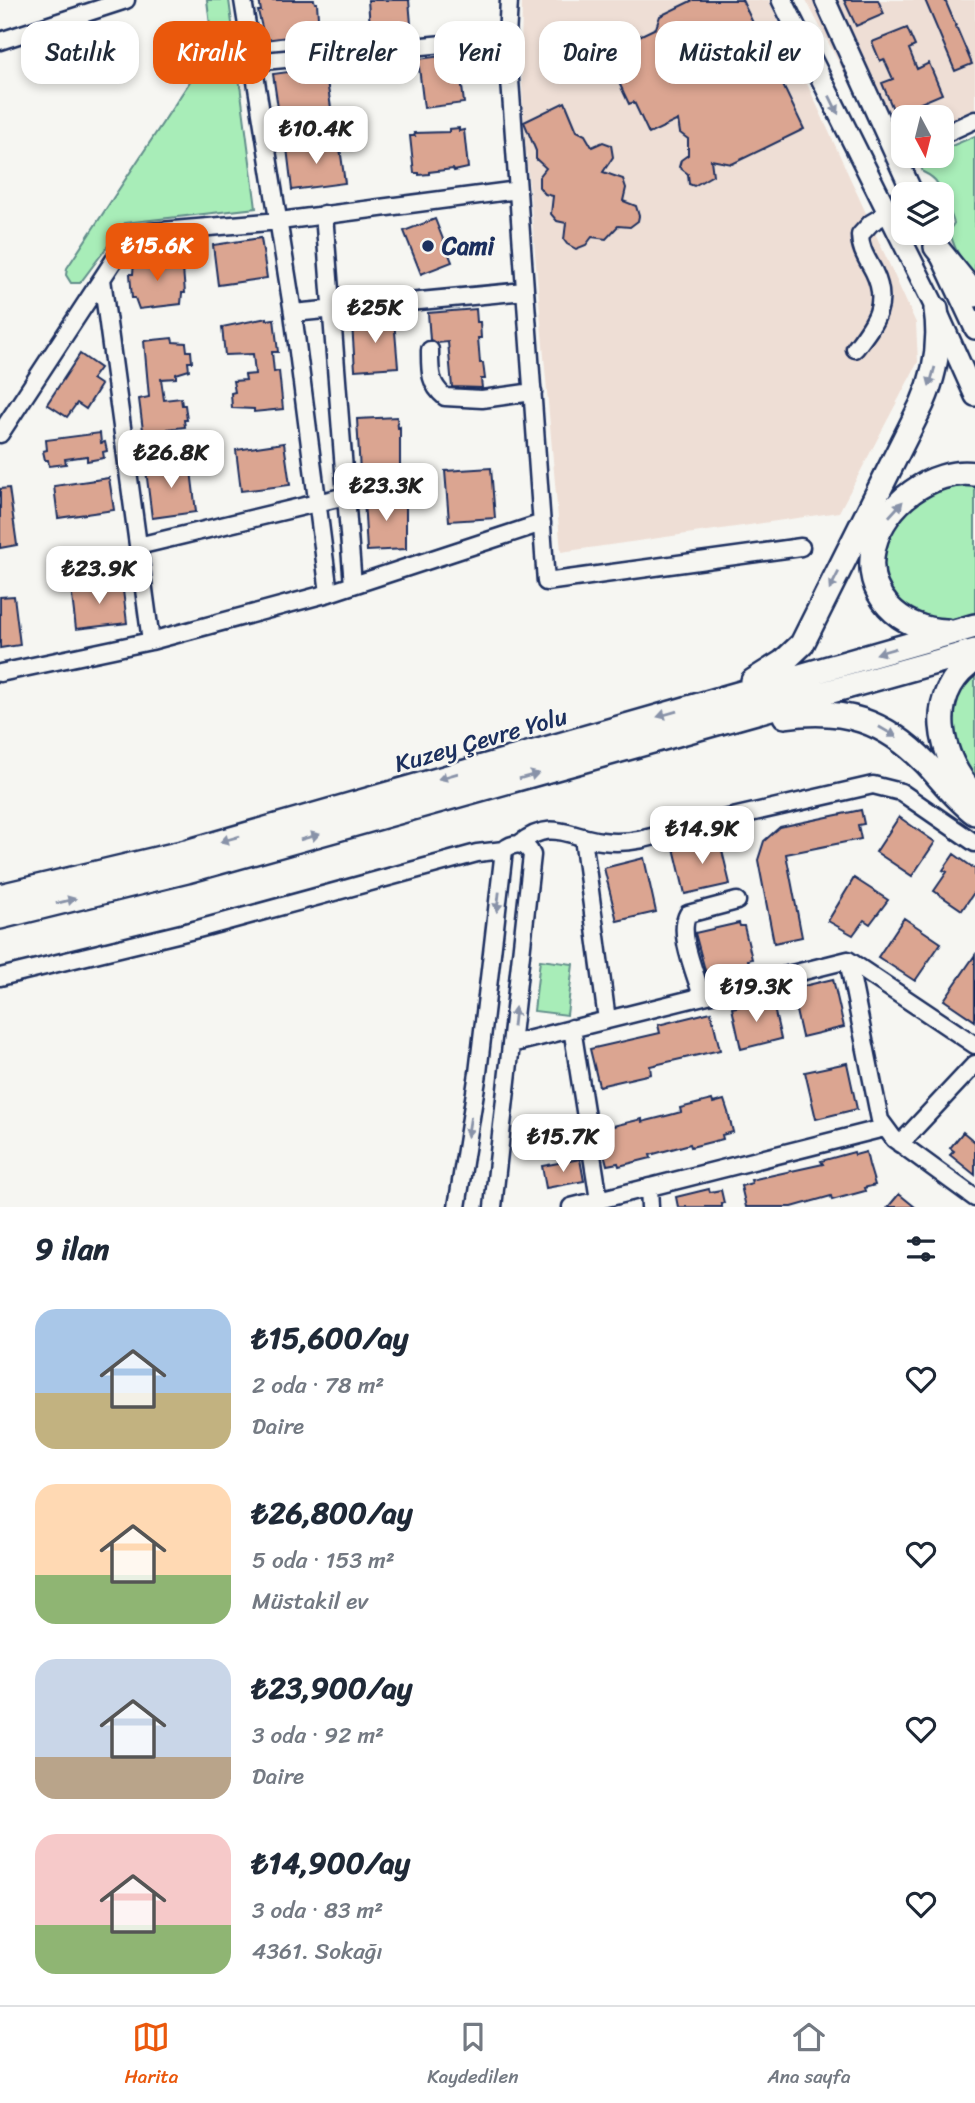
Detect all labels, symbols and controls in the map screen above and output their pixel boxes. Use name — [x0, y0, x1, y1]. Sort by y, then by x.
chip: Satılık — [21, 21, 139, 84]
chip: Kiralık — [153, 21, 271, 84]
chip: Filtreler — [285, 21, 420, 84]
chip: Yeni — [434, 21, 525, 84]
chip: Daire — [539, 21, 641, 84]
chip: Müstakil ev — [655, 21, 824, 84]
one-way arrow — [829, 95, 840, 115]
north arrow — [891, 105, 954, 168]
map controls — [891, 105, 954, 245]
pin: ₺10.4K — [259, 106, 373, 166]
text: ₺10.4K — [280, 108, 352, 149]
button: layers — [891, 182, 954, 245]
pin: ₺15.6K — [100, 224, 214, 283]
text: ₺15.6K — [122, 225, 192, 266]
place label: Cami — [441, 225, 495, 267]
marker: Cami — [420, 238, 436, 254]
pin: ₺25K — [334, 286, 416, 345]
text: ₺25K — [348, 287, 402, 328]
one-way arrow — [927, 366, 937, 387]
pin: ₺26.8K — [114, 430, 228, 490]
text: ₺26.8K — [134, 432, 208, 473]
pin: ₺23.3K — [329, 463, 443, 523]
text: ₺23.3K — [350, 465, 422, 506]
one-way arrow — [887, 501, 903, 518]
pin: ₺23.9K — [42, 546, 156, 606]
text: ₺23.9K — [62, 548, 136, 589]
one-way arrow — [828, 572, 840, 592]
one-way arrow — [875, 647, 896, 657]
street label: Kuzey Çevre Yolu — [389, 695, 573, 785]
one-way arrow — [656, 709, 677, 719]
one-way arrow — [879, 726, 898, 738]
one-way arrow — [518, 770, 540, 781]
one-way arrow — [437, 772, 458, 782]
pin: ₺14.9K — [645, 806, 759, 866]
text: ₺14.9K — [666, 808, 738, 849]
one-way arrow — [299, 831, 321, 842]
one-way arrow — [218, 834, 240, 845]
one-way arrow — [493, 891, 504, 913]
one-way arrow — [55, 895, 77, 906]
pin: ₺19.3K — [699, 964, 813, 1024]
text: ₺19.3K — [721, 966, 791, 1007]
one-way arrow — [509, 1006, 520, 1028]
pin: ₺15.7K — [506, 1114, 620, 1174]
one-way arrow — [463, 1116, 474, 1138]
text: ₺15.7K — [528, 1116, 598, 1157]
text: 9 ilan — [35, 1222, 109, 1276]
icon: filters — [902, 1230, 940, 1268]
text: ₺15,600/ay — [252, 1311, 408, 1365]
icon: home — [91, 1337, 175, 1421]
icon: heart — [902, 1360, 940, 1398]
text: 2 oda · 78 m² — [252, 1365, 384, 1406]
text: Daire — [252, 1406, 304, 1447]
text: ₺26,800/ay — [252, 1486, 413, 1540]
icon: home — [91, 1512, 175, 1596]
icon: heart — [902, 1535, 940, 1573]
text: 5 oda · 153 m² — [252, 1540, 395, 1581]
text: Müstakil ev — [252, 1581, 368, 1622]
text: ₺23,900/ay — [252, 1661, 412, 1715]
icon: home — [91, 1687, 175, 1771]
icon: heart — [902, 1710, 940, 1748]
text: 3 oda · 92 m² — [252, 1715, 384, 1756]
text: Daire — [252, 1756, 304, 1797]
text: ₺14,900/ay — [252, 1836, 410, 1890]
icon: home — [91, 1862, 175, 1946]
icon: heart — [902, 1885, 940, 1923]
text: 3 oda · 83 m² — [252, 1890, 383, 1931]
text: 4361. Sokağı — [252, 1931, 383, 1972]
tab: Harita — [124, 2018, 178, 2093]
tab: Kaydedilen — [427, 2018, 519, 2093]
tab: Ana sayfa — [767, 2018, 851, 2093]

